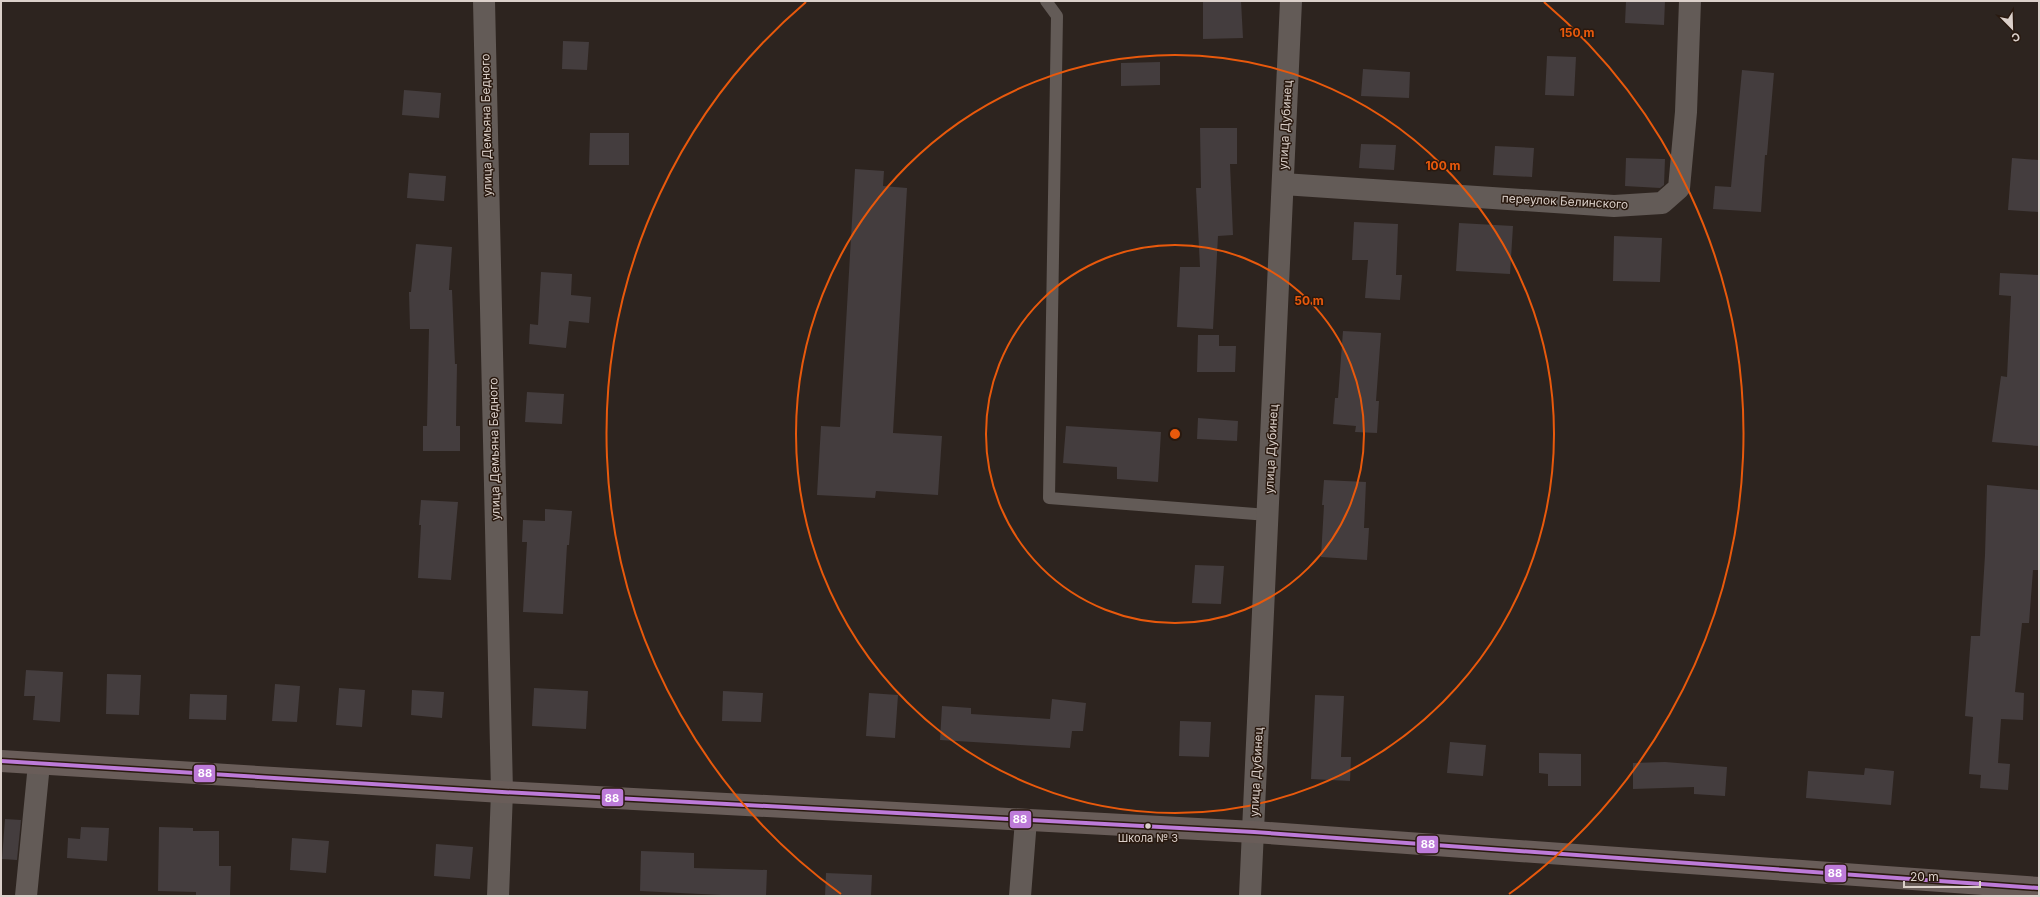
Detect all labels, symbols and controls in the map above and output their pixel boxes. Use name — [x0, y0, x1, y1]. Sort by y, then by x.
north arrow — [1992, 8, 2032, 48]
text: 150 m — [1560, 25, 1594, 40]
text: С — [2009, 29, 2022, 45]
street label: улица Демьяна Бедного — [477, 53, 495, 197]
street label: улица Дубинец — [1275, 80, 1295, 170]
text: 100 m — [1425, 158, 1461, 173]
street label: переулок Белинского — [1501, 190, 1629, 212]
text: 50 m — [1294, 293, 1324, 308]
street label: улица Демьяна Бедного — [485, 377, 503, 521]
street label: улица Дубинец — [1261, 404, 1281, 494]
centre of rings — [1168, 427, 1182, 441]
street label: улица Дубинец — [1246, 727, 1266, 817]
line badge: 88 — [193, 764, 216, 783]
text: 88 — [198, 766, 212, 780]
line badge: 88 — [601, 788, 624, 807]
text: 88 — [605, 791, 619, 805]
line badge: 88 — [1009, 810, 1032, 829]
text: 88 — [1013, 812, 1027, 826]
marker: Школа № 3 — [1143, 821, 1153, 831]
place label: Школа № 3 — [1118, 831, 1178, 845]
line badge: 88 — [1416, 835, 1439, 854]
text: 88 — [1421, 837, 1435, 851]
scale bar — [1904, 863, 1980, 889]
line badge: 88 — [1824, 864, 1847, 883]
text: 88 — [1828, 866, 1842, 880]
text: 20 m — [1910, 869, 1939, 884]

